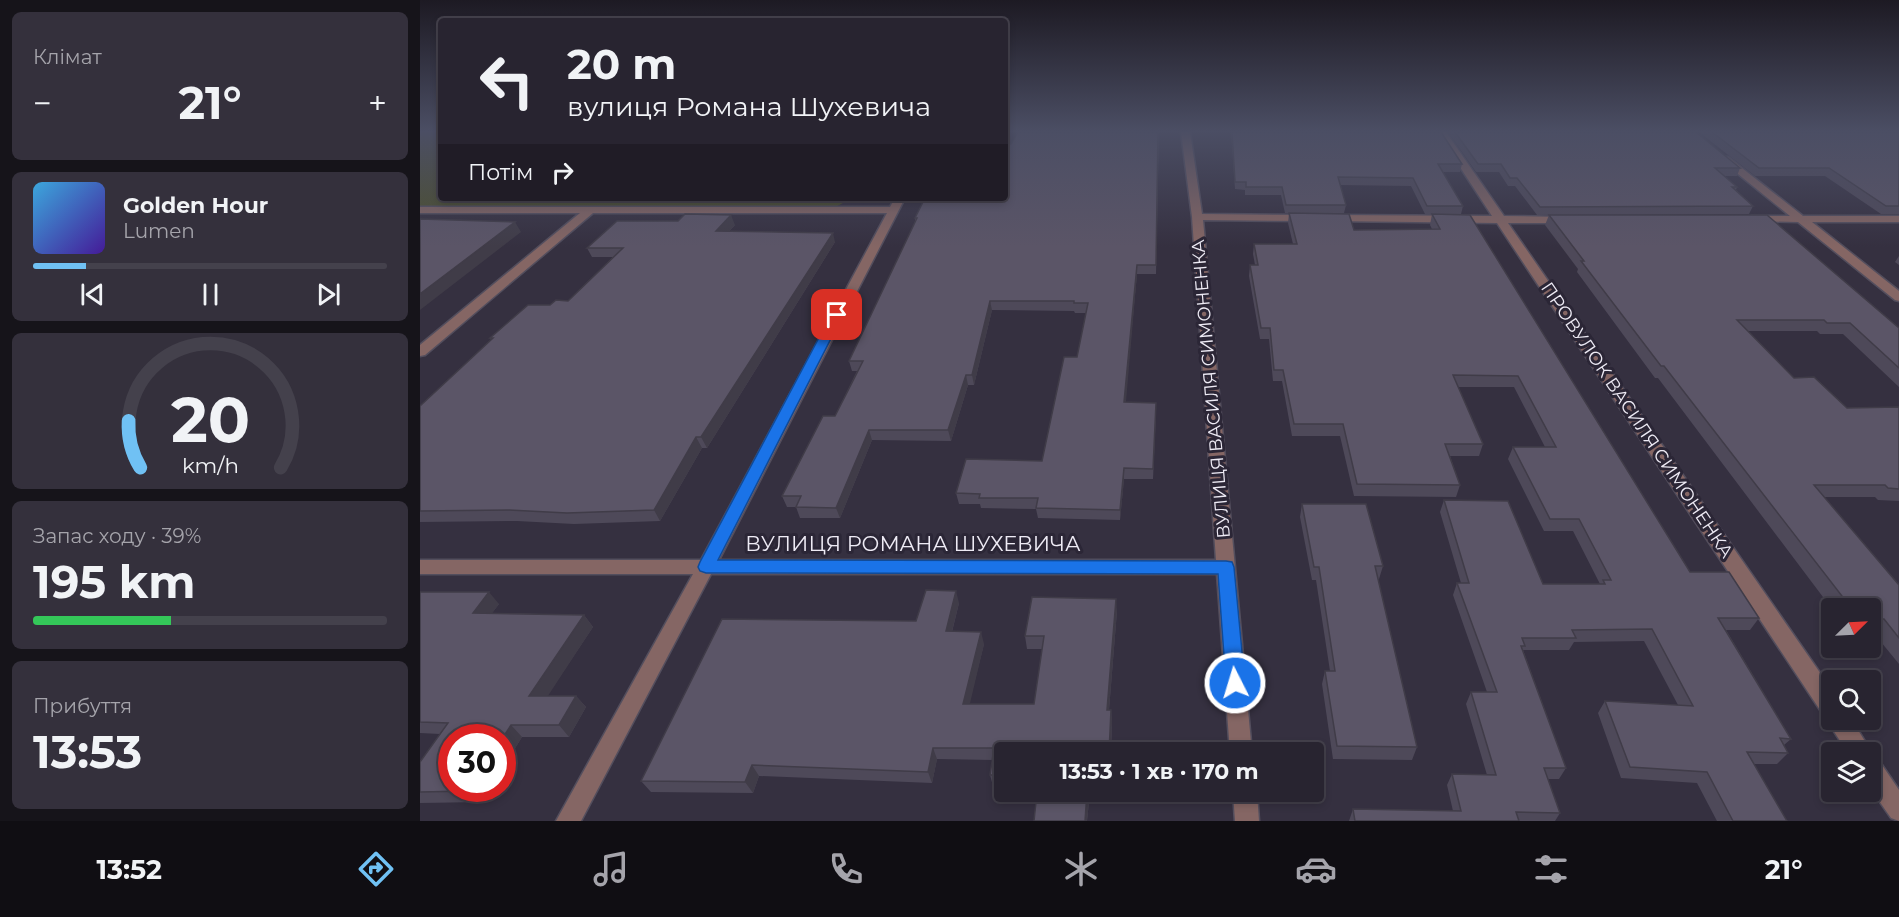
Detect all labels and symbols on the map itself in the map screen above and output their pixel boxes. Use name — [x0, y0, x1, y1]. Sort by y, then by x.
street label: ВУЛИЦЯ ВАСИЛЯ СИМОНЕНКА — [1187, 238, 1235, 539]
street label: ПРОВУЛОК ВАСИЛЯ СИМОНЕНКА — [1536, 278, 1738, 563]
pin — [811, 289, 862, 340]
street label: ВУЛИЦЯ РОМАНА ШУХЕВИЧА — [745, 531, 1081, 556]
north arrow — [1821, 598, 1881, 658]
position arrow — [1203, 651, 1267, 715]
speed limit sign: 30 — [438, 724, 516, 802]

